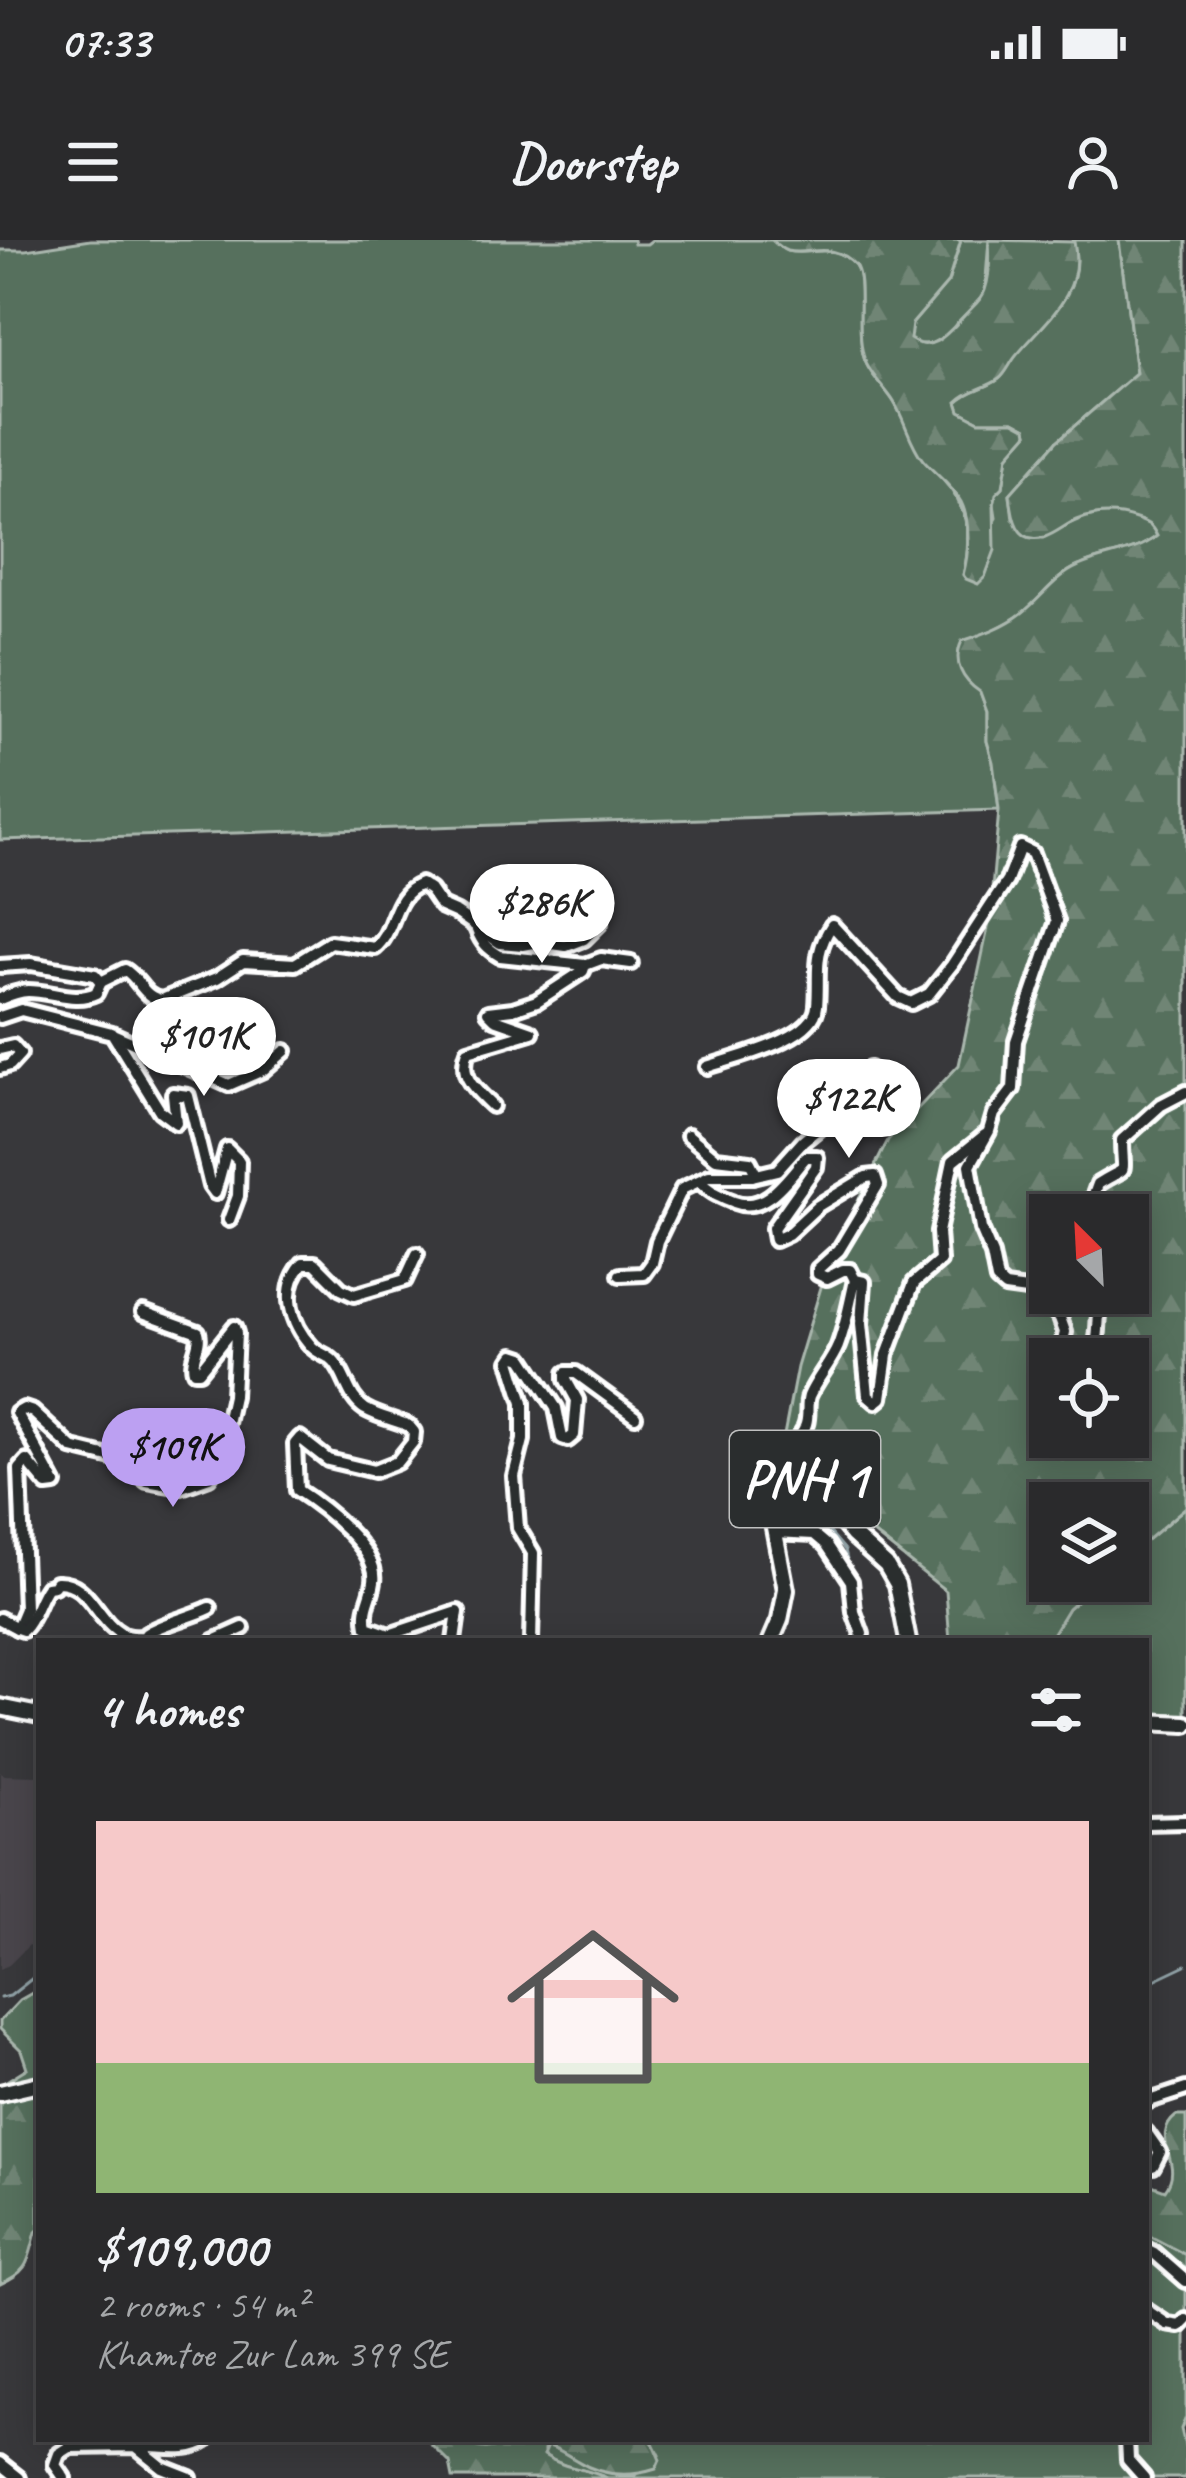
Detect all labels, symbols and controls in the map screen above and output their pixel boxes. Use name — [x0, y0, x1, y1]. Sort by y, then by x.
text: 07:33 — [60, 14, 150, 71]
text: Doorstep — [510, 128, 676, 196]
icon: menu — [60, 129, 126, 195]
icon: person — [1060, 129, 1126, 195]
pin: $286K — [458, 864, 626, 966]
text: $286K — [497, 878, 587, 927]
pin: $101K — [120, 997, 288, 1099]
text: $101K — [159, 1011, 249, 1060]
pin: $122K — [765, 1059, 933, 1161]
text: $122K — [804, 1073, 894, 1122]
north arrow — [1029, 1194, 1149, 1314]
map controls — [1029, 1194, 1149, 1602]
button: locate — [1029, 1338, 1149, 1458]
pin: $109K — [89, 1408, 257, 1510]
text: $109K — [128, 1422, 218, 1471]
road number: PNH 1 — [730, 1431, 880, 1527]
button: layers — [1029, 1482, 1149, 1602]
icon: filters — [1023, 1677, 1089, 1743]
text: 4 homes — [96, 1678, 240, 1742]
icon: home — [485, 1899, 701, 2115]
text: $109,000 — [96, 2217, 266, 2281]
text: 2 rooms · 54 m² — [96, 2281, 307, 2330]
text: Khamtoe Zur Lam 399 SE — [96, 2330, 448, 2379]

